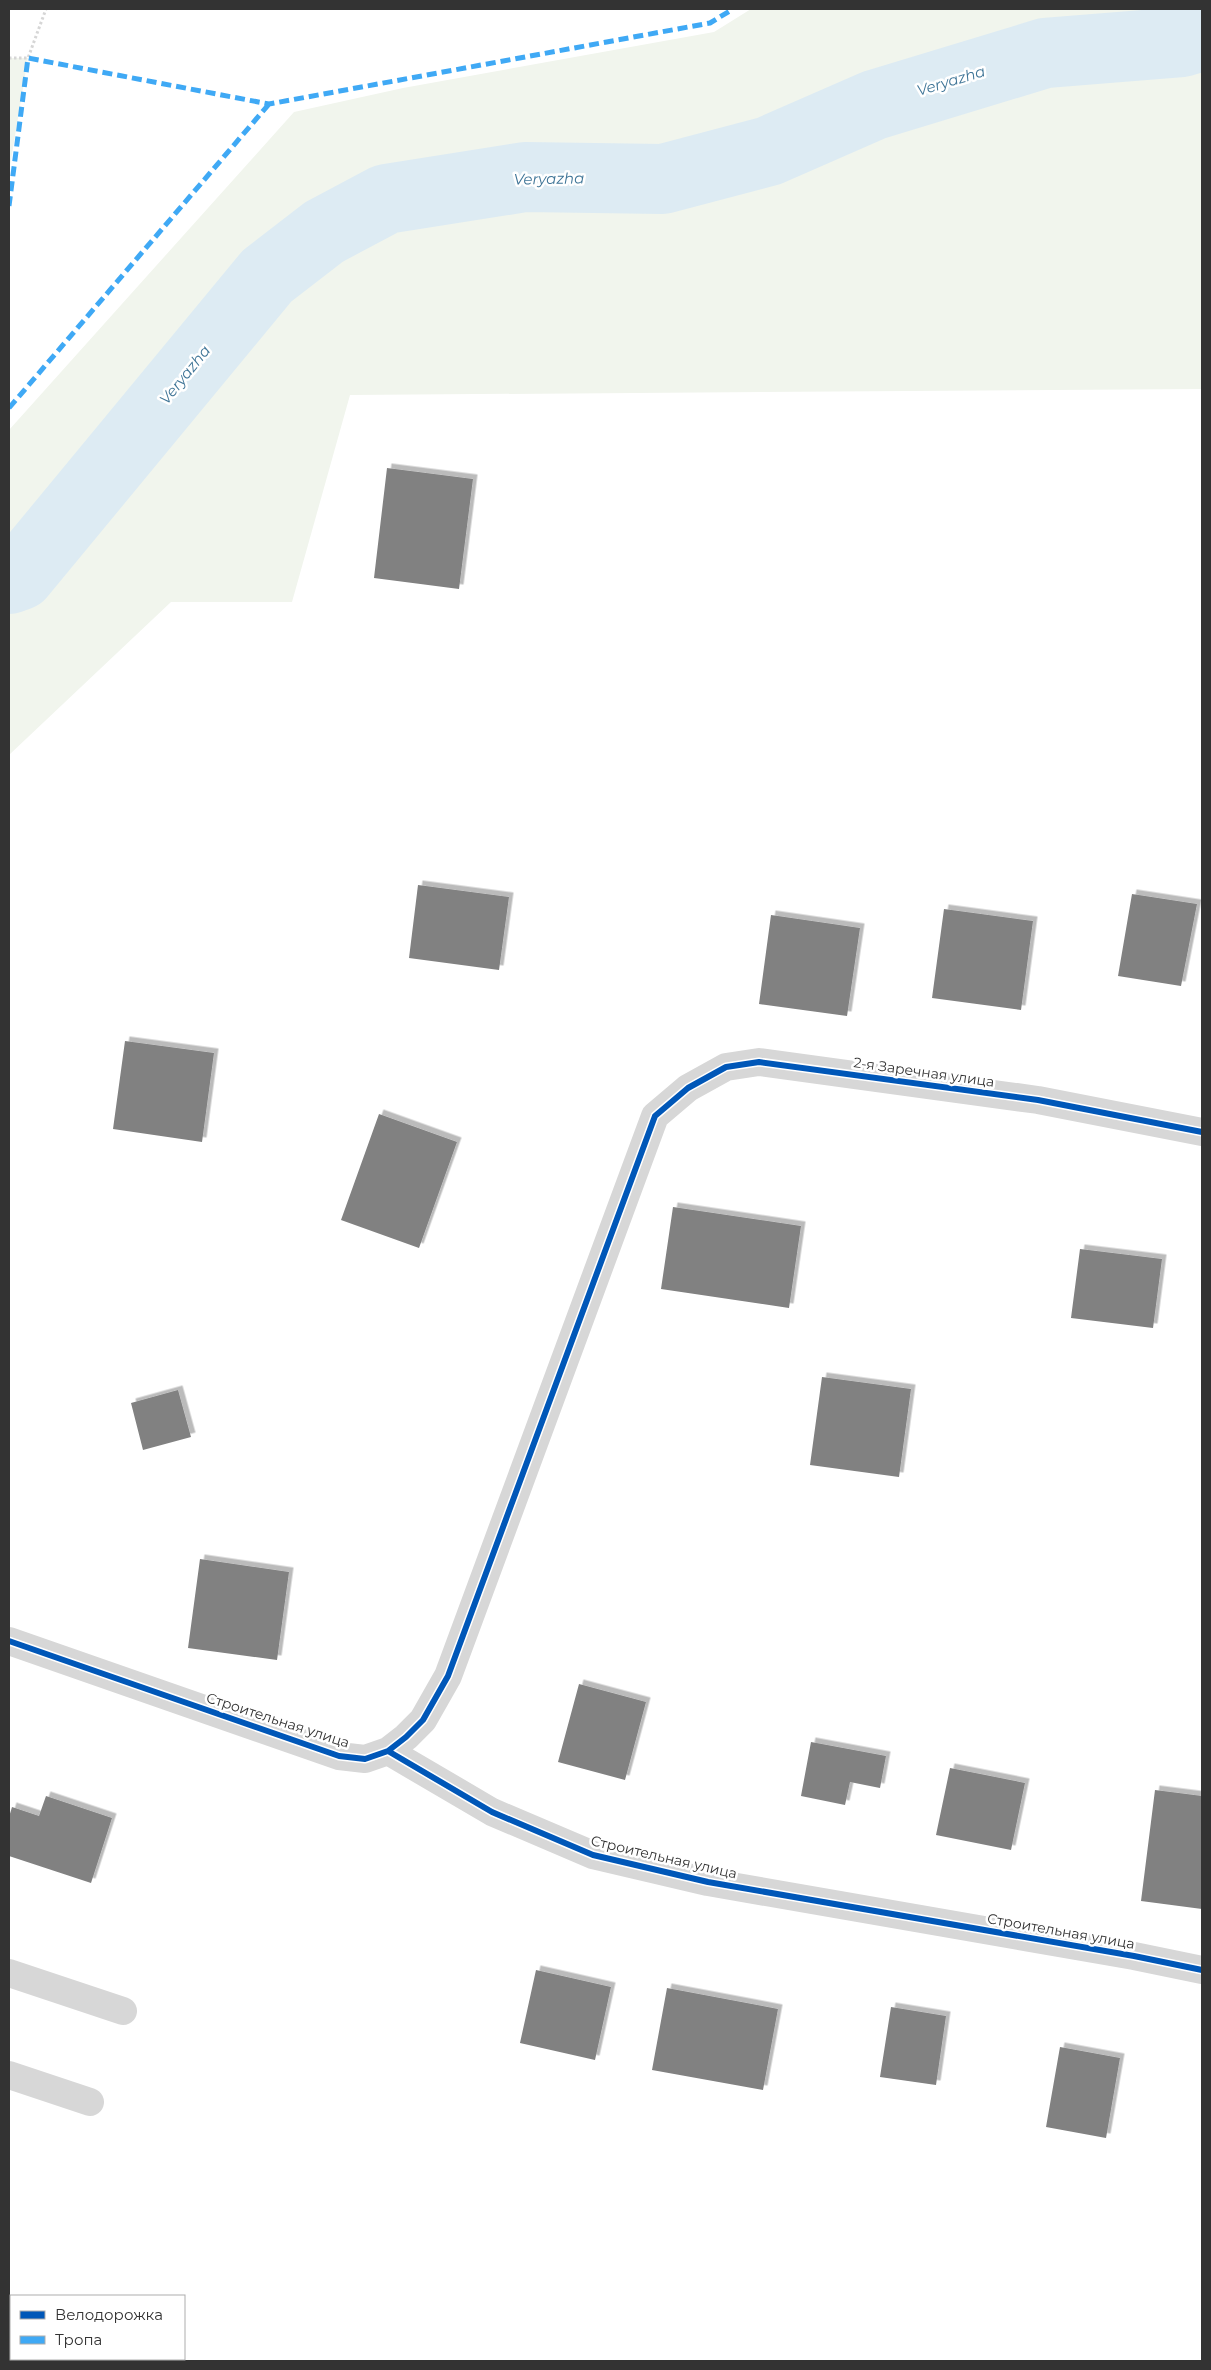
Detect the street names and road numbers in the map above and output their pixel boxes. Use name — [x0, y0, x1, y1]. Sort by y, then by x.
street label: 2-я Заречная улица — [852, 1053, 996, 1091]
street label: Строительная улица — [204, 1688, 352, 1752]
street label: Строительная улица — [589, 1831, 739, 1883]
street label: Строительная улица — [986, 1909, 1136, 1953]

